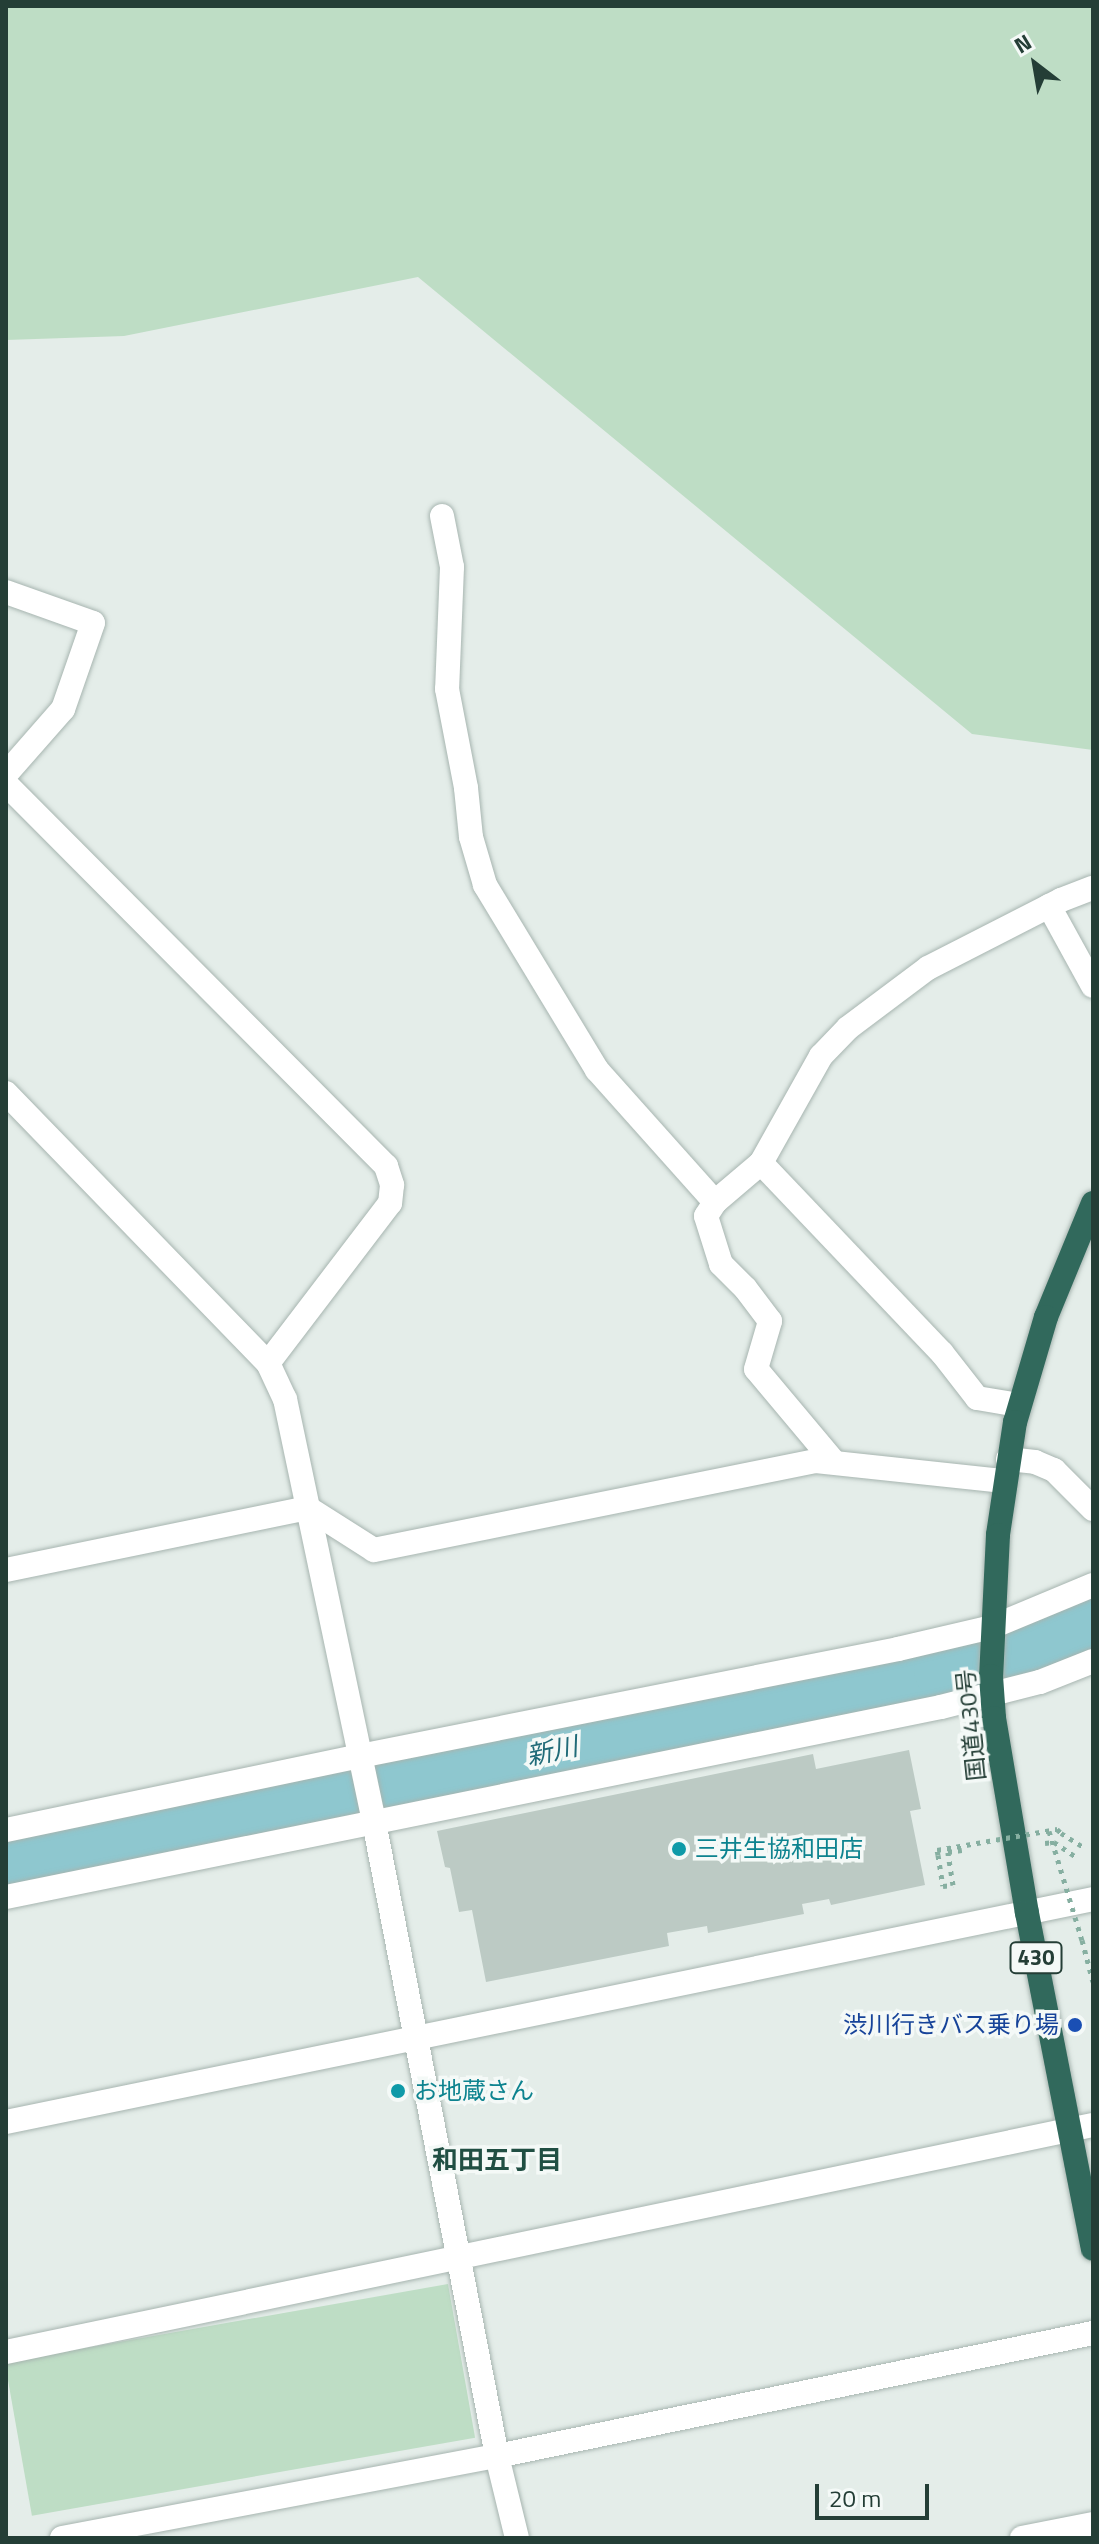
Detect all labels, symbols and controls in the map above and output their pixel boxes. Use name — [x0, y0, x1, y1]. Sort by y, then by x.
north arrow — [995, 24, 1075, 104]
text: N — [1007, 25, 1038, 62]
street label: 国道430号 — [951, 1668, 991, 1782]
water label: 新川 — [523, 1730, 581, 1772]
place label: 三井生協和田店 — [695, 1835, 863, 1863]
marker: 三井生協和田店 — [670, 1840, 688, 1858]
road number: 430 — [1008, 1940, 1064, 1976]
place label: 渋川行きバス乗り場 — [843, 2011, 1059, 2039]
marker: 渋川行きバス乗り場 — [1066, 2016, 1084, 2034]
place label: お地蔵さん — [414, 2077, 534, 2105]
marker: お地蔵さん — [389, 2082, 407, 2100]
district label: 和田五丁目 — [432, 2144, 562, 2176]
scale bar — [819, 2468, 933, 2518]
text: 20 m — [829, 2480, 881, 2516]

